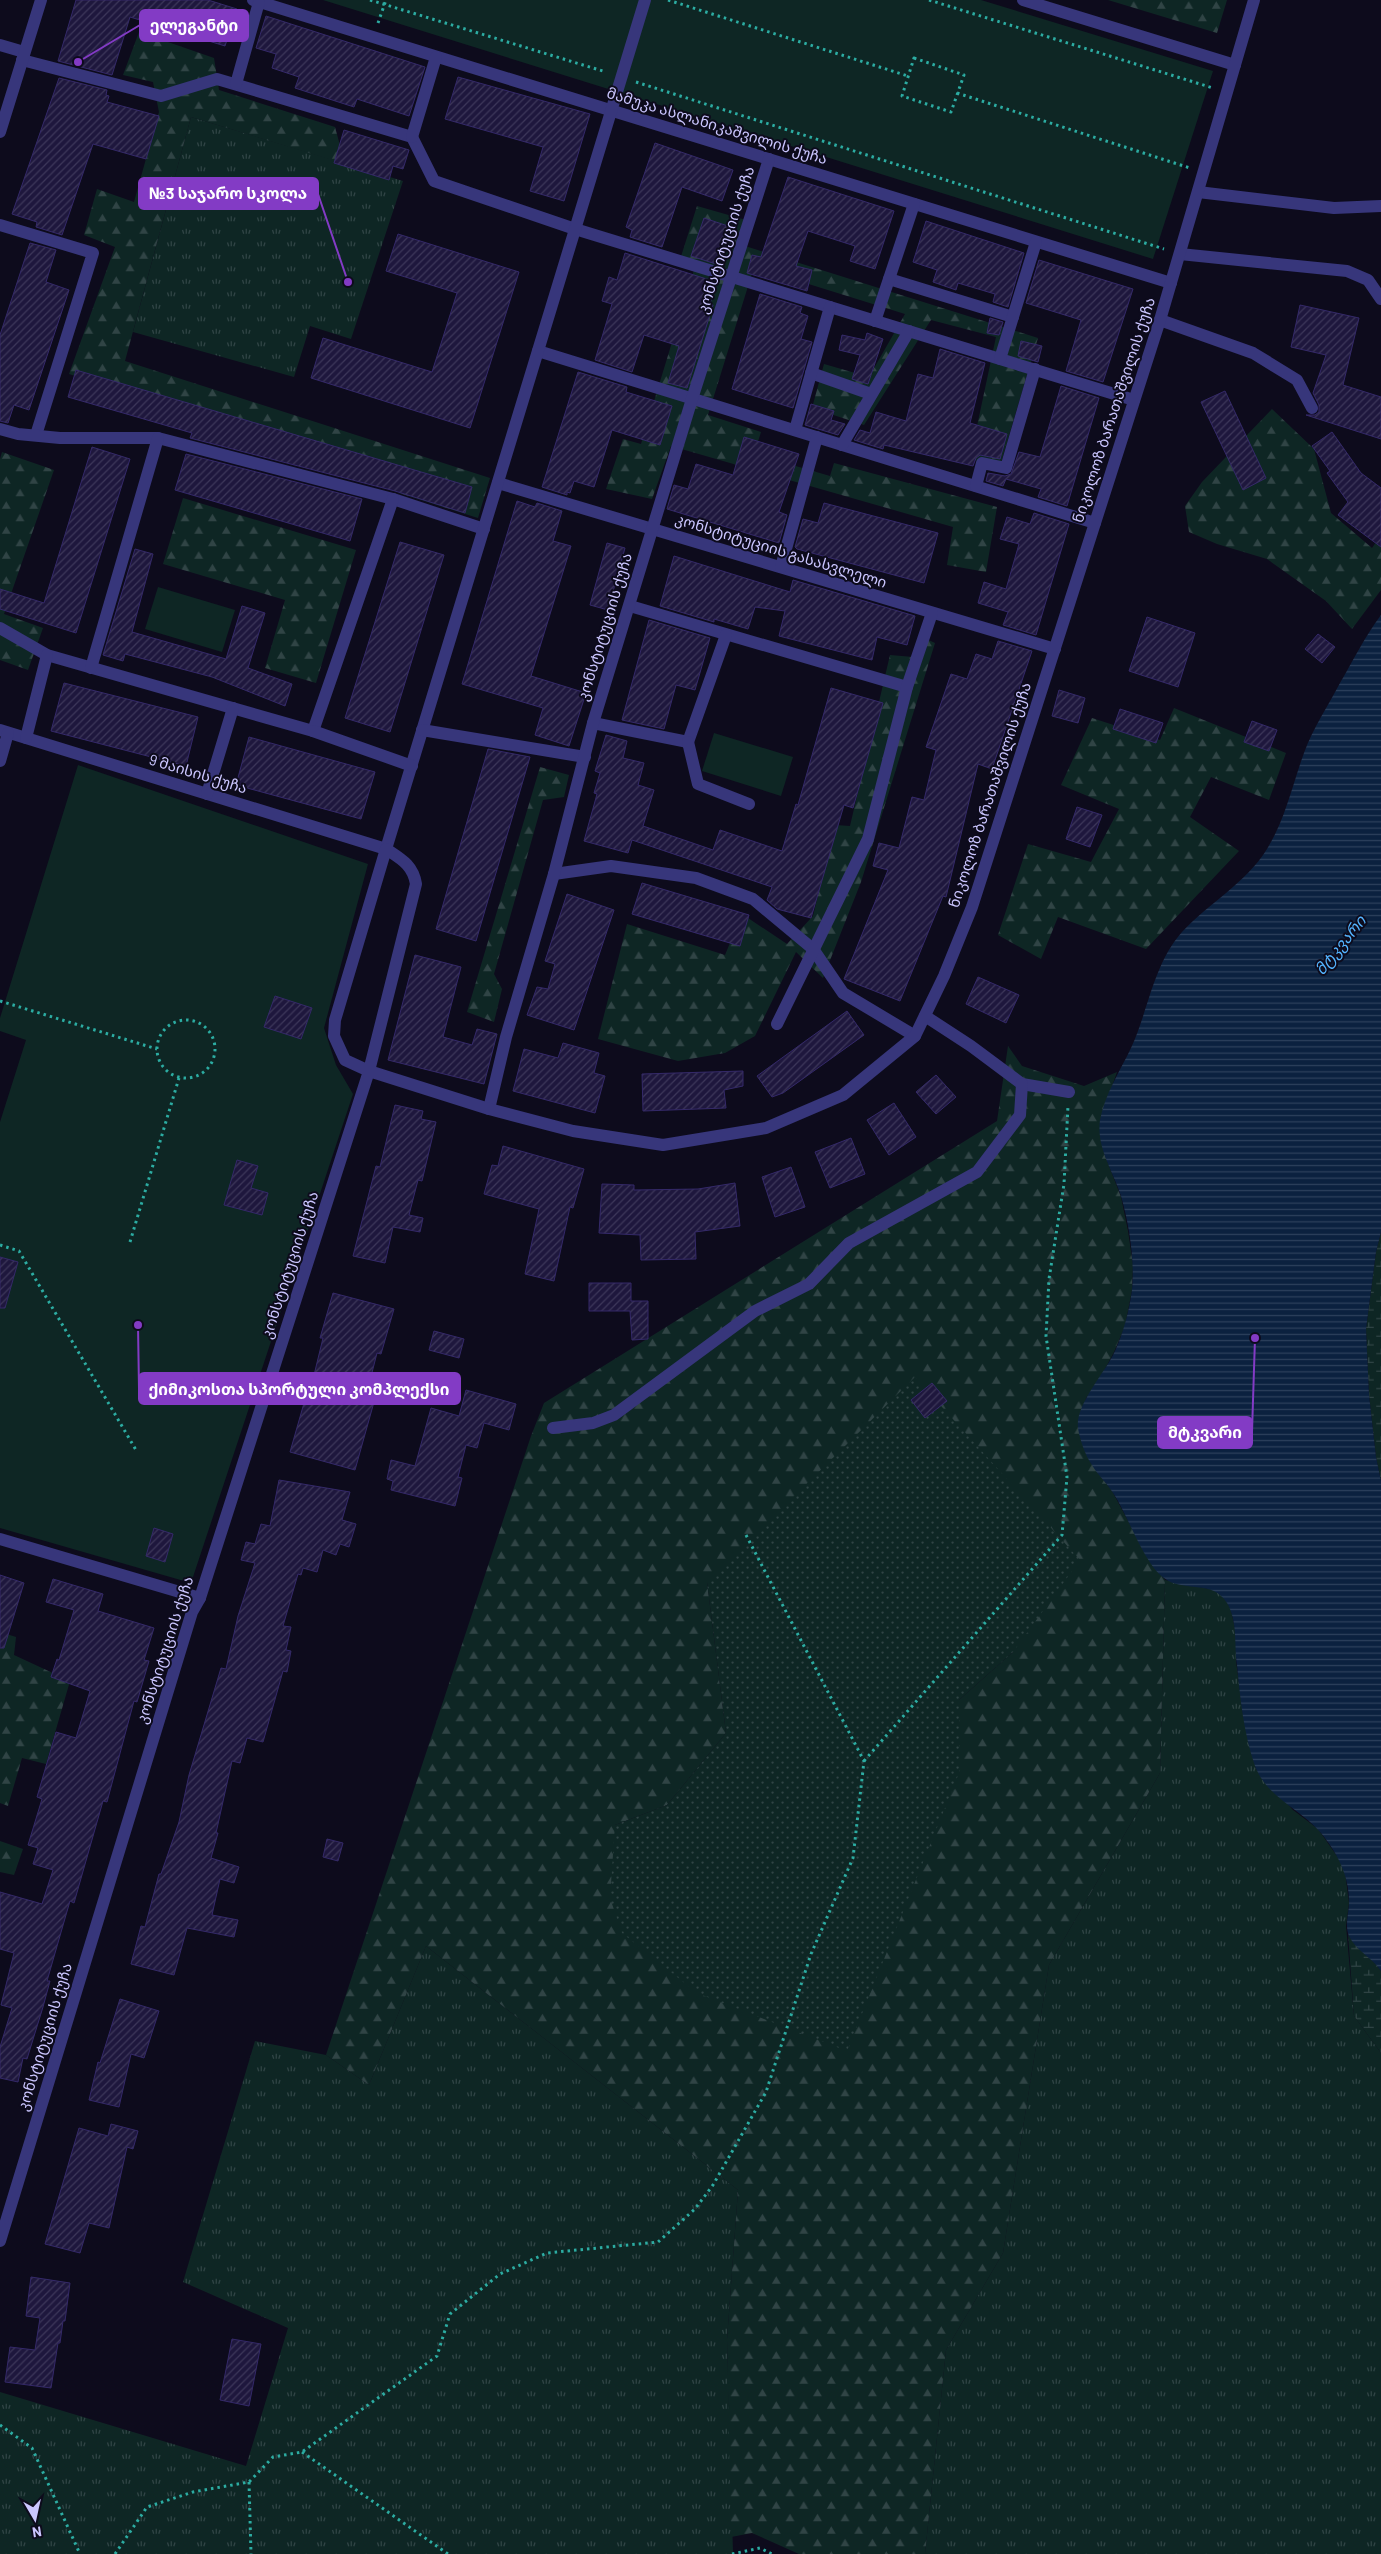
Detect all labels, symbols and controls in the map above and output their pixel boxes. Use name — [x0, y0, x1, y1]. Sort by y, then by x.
callout: ელეგანტი — [140, 10, 248, 41]
text: ელეგანტი — [150, 15, 238, 36]
street label: მამუკა ასლანიკაშვილის ქუჩა — [605, 83, 830, 168]
street label: კონსტიტუციის ქუჩა — [693, 164, 758, 316]
callout: №3 საჯარო სკოლა — [139, 178, 318, 209]
text: №3 საჯარო სკოლა — [149, 183, 307, 204]
street label: ნიკოლოზ ბარათაშვილის ქუჩა — [1068, 295, 1159, 525]
street label: კონსტიტუციის გასასვლელი — [673, 509, 889, 592]
street label: კონსტიტუციის ქუჩა — [573, 551, 636, 703]
street label: ნიკოლოზ ბარათაშვილის ქუჩა — [944, 680, 1035, 910]
street label: 9 მაისის ქუჩა — [147, 750, 249, 797]
water label: მტკვარი — [1310, 911, 1371, 979]
street label: კონსტიტუციის ქუჩა — [257, 1189, 322, 1341]
callout: ქიმიკოსთა სპორტული კომპლექსი — [139, 1373, 460, 1404]
text: ქიმიკოსთა სპორტული კომპლექსი — [149, 1379, 449, 1400]
callout: მტკვარი — [1158, 1417, 1252, 1448]
text: მტკვარი — [1168, 1422, 1242, 1442]
street label: კონსტიტუციის ქუჩა — [132, 1574, 197, 1726]
street label: კონსტიტუციის ქუჩა — [13, 1961, 76, 2113]
north arrow — [10, 2494, 60, 2544]
text: N — [31, 2523, 43, 2541]

